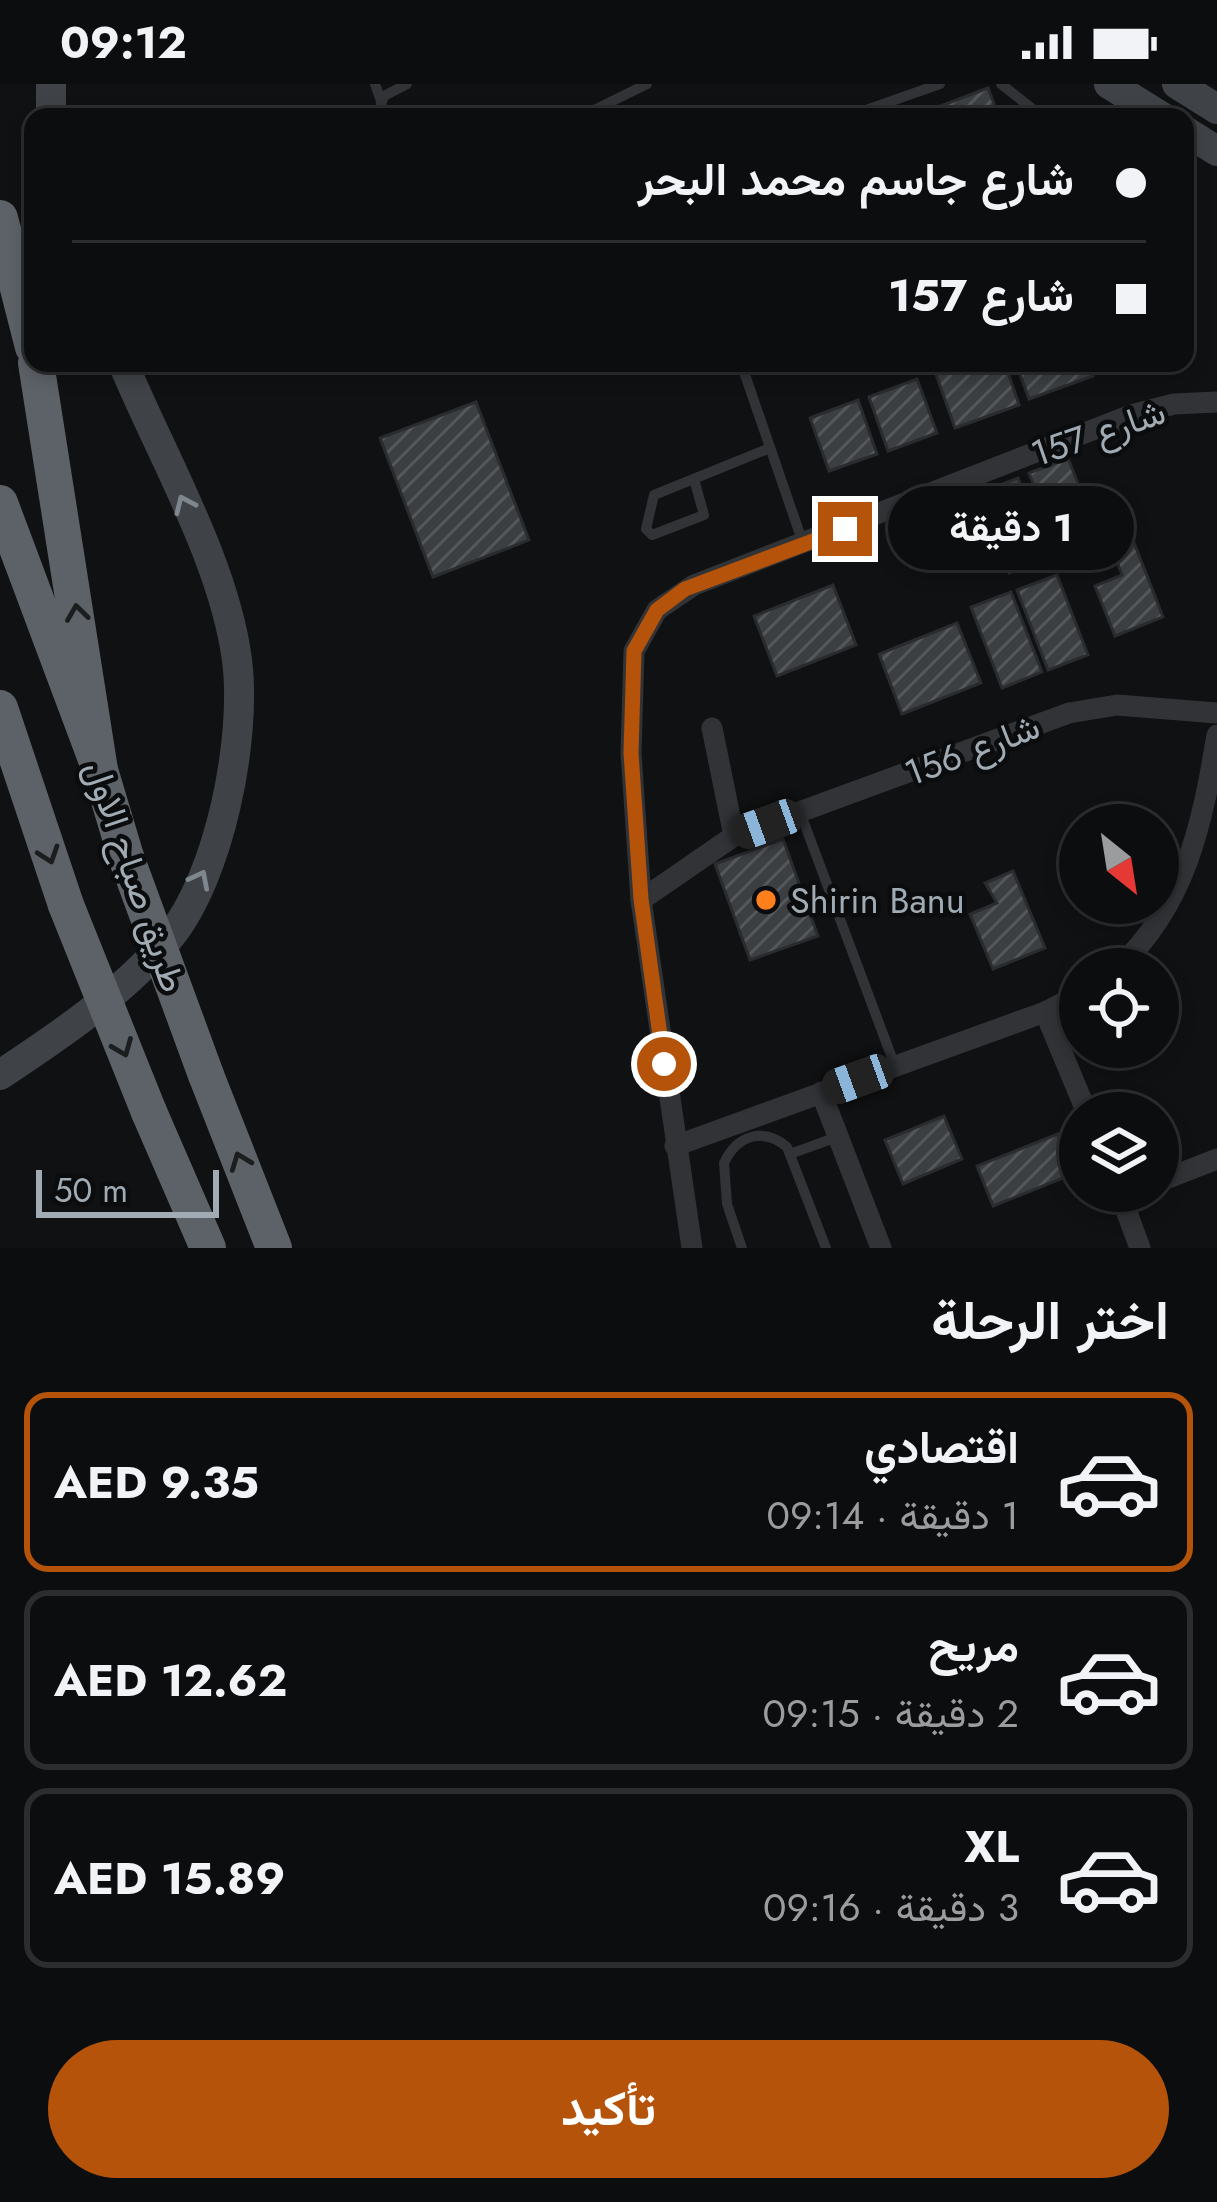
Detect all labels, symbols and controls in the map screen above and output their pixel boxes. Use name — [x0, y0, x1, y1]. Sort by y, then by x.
text: 09:12 — [60, 10, 187, 75]
text: شارع جاسم محمد البحر — [638, 147, 1074, 212]
text: شارع 157 — [888, 263, 1074, 328]
street label: شارع 157 — [1024, 385, 1172, 479]
callout: 1 دقيقة — [887, 487, 1133, 571]
one-way arrow — [175, 495, 198, 516]
text: 1 دقيقة — [949, 499, 1073, 556]
route end — [818, 502, 872, 556]
one-way arrow — [65, 603, 91, 623]
street label: شارع 156 — [897, 700, 1047, 798]
street label: طريق صباح الاول — [72, 753, 200, 999]
car — [727, 795, 807, 853]
north arrow — [1059, 804, 1179, 924]
map controls — [1059, 804, 1179, 1212]
one-way arrow — [35, 843, 59, 864]
one-way arrow — [185, 869, 208, 891]
place label: Shirin Banu — [790, 874, 965, 926]
marker: Shirin Banu — [753, 887, 779, 913]
button: locate — [1059, 948, 1179, 1068]
one-way arrow — [109, 1036, 133, 1057]
route start — [637, 1037, 691, 1091]
car — [818, 1050, 898, 1108]
button: layers — [1059, 1092, 1179, 1212]
one-way arrow — [229, 1152, 254, 1173]
scale bar — [36, 1164, 219, 1217]
text: 50 m — [54, 1167, 128, 1214]
text: اختر الرحلة — [931, 1281, 1169, 1359]
text: اقتصادي — [864, 1415, 1019, 1480]
icon: car — [1055, 1428, 1163, 1536]
text: AED 9.35 — [54, 1450, 259, 1515]
text: 1 دقيقة · 09:14 — [767, 1487, 1019, 1544]
text: مريح — [928, 1613, 1019, 1678]
icon: car — [1055, 1626, 1163, 1734]
text: AED 12.62 — [54, 1648, 287, 1713]
text: 2 دقيقة · 09:15 — [763, 1685, 1019, 1742]
text: XL — [964, 1814, 1019, 1879]
icon: car — [1055, 1824, 1163, 1932]
text: AED 15.89 — [54, 1846, 285, 1911]
text: 3 دقيقة · 09:16 — [763, 1879, 1019, 1936]
button: تأكيد — [48, 2040, 1169, 2178]

